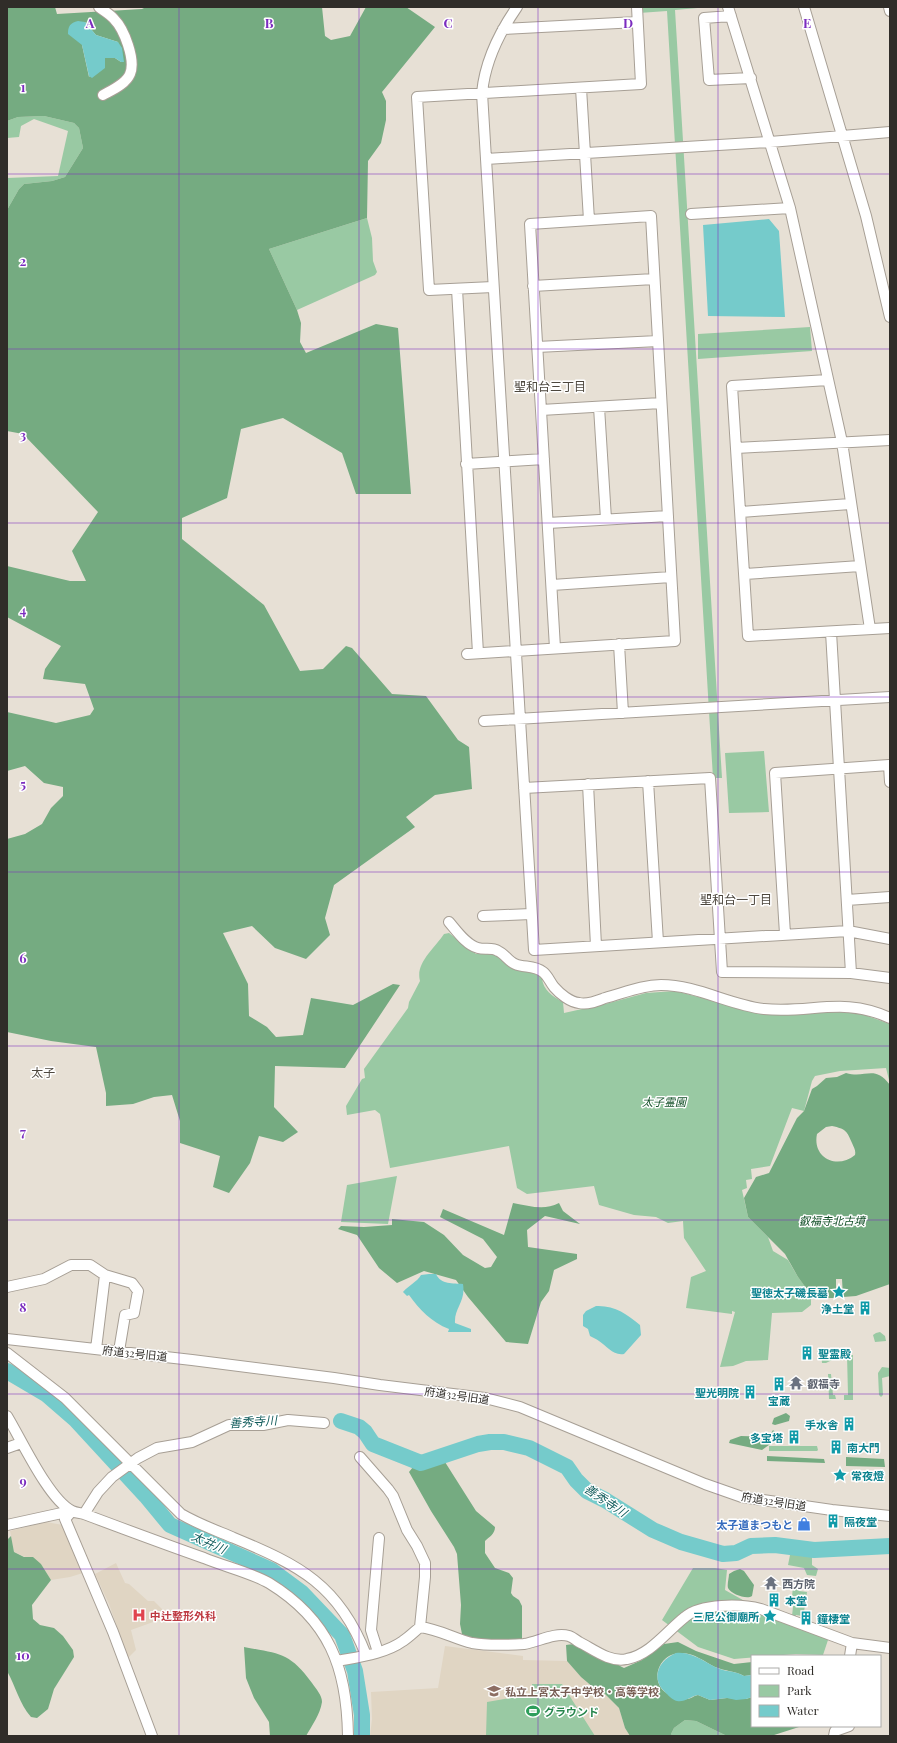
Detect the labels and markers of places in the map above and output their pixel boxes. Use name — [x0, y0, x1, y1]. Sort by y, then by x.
place icon: 聖徳太子磯長墓 — [831, 1284, 847, 1300]
place label: 聖徳太子磯長墓 — [751, 1285, 828, 1300]
building icon: 浄土堂 — [857, 1300, 873, 1316]
place label: 浄土堂 — [821, 1301, 854, 1316]
building icon: 聖霊殿 — [799, 1345, 815, 1361]
place label: 聖霊殿 — [818, 1346, 851, 1361]
temple icon: 叡福寺 — [788, 1375, 804, 1391]
building icon: 宝蔵 — [771, 1376, 787, 1392]
place label: 叡福寺 — [807, 1376, 840, 1391]
building icon: 聖光明院 — [742, 1384, 758, 1400]
place label: 聖光明院 — [695, 1385, 739, 1400]
place label: 宝蔵 — [768, 1393, 790, 1408]
building icon: 手水舎 — [841, 1416, 857, 1432]
place label: 手水舎 — [805, 1417, 839, 1432]
building icon: 多宝塔 — [786, 1429, 802, 1445]
place label: 多宝塔 — [750, 1430, 783, 1445]
building icon: 南大門 — [828, 1439, 844, 1455]
place label: 南大門 — [847, 1440, 880, 1455]
place icon: 常夜燈 — [832, 1467, 848, 1483]
place label: 常夜燈 — [851, 1468, 884, 1483]
building icon: 隔夜堂 — [825, 1513, 841, 1529]
place label: 隔夜堂 — [844, 1514, 877, 1529]
shop icon: 太子道まつもと — [796, 1516, 812, 1532]
place label: 太子道まつもと — [716, 1517, 793, 1532]
temple icon: 西方院 — [763, 1575, 779, 1591]
place label: 西方院 — [782, 1576, 815, 1591]
building icon: 本堂 — [766, 1592, 782, 1608]
place label: 本堂 — [785, 1593, 807, 1608]
hospital icon: 中辻整形外科 — [131, 1607, 147, 1623]
place label: 中辻整形外科 — [150, 1608, 216, 1623]
place icon: 三尼公御廟所 — [762, 1608, 778, 1624]
place label: 三尼公御廟所 — [693, 1609, 759, 1624]
building icon: 鐘棲堂 — [798, 1610, 814, 1626]
place label: 鐘棲堂 — [817, 1611, 850, 1626]
school or university icon: 私立上宮太子中学校・高等学校 — [486, 1683, 502, 1699]
place label: 私立上宮太子中学校・高等学校 — [505, 1684, 659, 1699]
sports icon: グラウンド — [525, 1703, 541, 1719]
place label: グラウンド — [544, 1704, 599, 1719]

